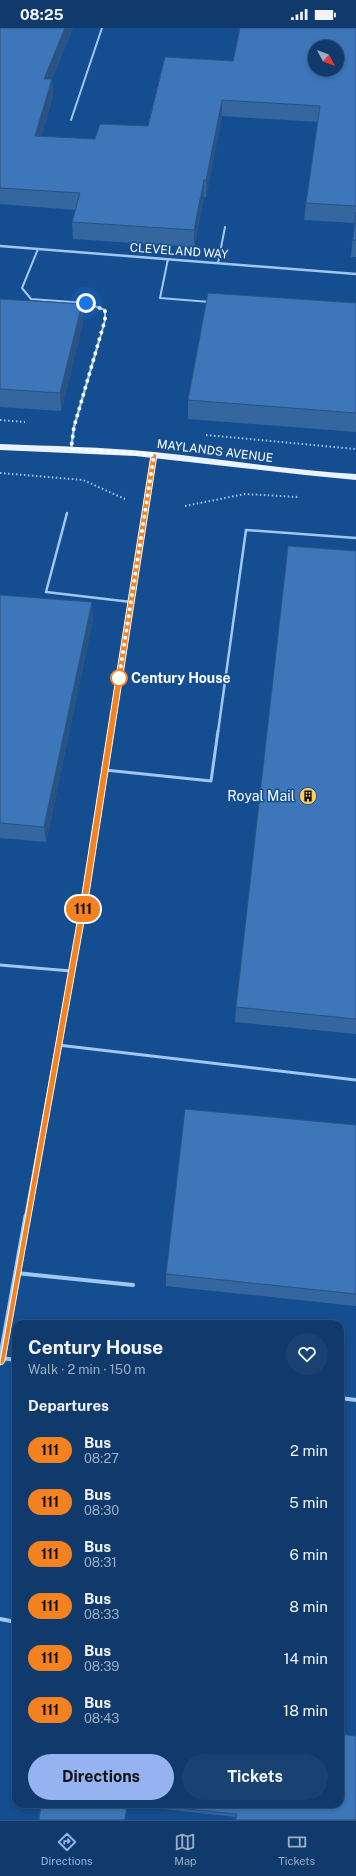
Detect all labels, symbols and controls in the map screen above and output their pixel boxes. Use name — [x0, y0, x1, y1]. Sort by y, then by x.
text: 08:25 — [20, 6, 64, 23]
north arrow — [308, 40, 344, 76]
map controls — [308, 40, 344, 76]
street label: CLEVELAND WAY — [129, 241, 230, 261]
your location — [76, 293, 96, 313]
street label: MAYLANDS AVENUE — [156, 437, 274, 465]
marker: Century House — [110, 669, 128, 687]
place label: Century House — [131, 670, 231, 686]
building icon: Royal Mail — [298, 786, 318, 806]
place label: Royal Mail — [227, 788, 295, 804]
line badge: 111 — [60, 896, 106, 922]
text: 111 — [74, 901, 92, 917]
button: heart — [286, 1333, 328, 1375]
text: Century House — [28, 1336, 163, 1358]
text: Walk · 2 min · 150 m — [28, 1362, 146, 1377]
text: Departures — [28, 1397, 109, 1414]
text: Bus — [84, 1434, 111, 1451]
text: 111 — [41, 1442, 59, 1458]
text: 2 min — [290, 1442, 328, 1459]
text: 08:27 — [84, 1451, 119, 1466]
text: Bus — [84, 1486, 111, 1503]
text: 111 — [41, 1494, 59, 1510]
text: 5 min — [289, 1494, 328, 1511]
text: 08:30 — [84, 1503, 119, 1518]
text: Bus — [84, 1538, 111, 1555]
text: 111 — [41, 1546, 59, 1562]
text: 6 min — [290, 1546, 328, 1563]
text: 08:31 — [84, 1555, 117, 1570]
text: Bus — [84, 1590, 111, 1607]
text: 111 — [41, 1598, 59, 1614]
text: 8 min — [289, 1598, 328, 1615]
text: 08:33 — [84, 1607, 120, 1622]
text: Bus — [84, 1642, 111, 1659]
text: 111 — [41, 1650, 59, 1666]
text: 14 min — [283, 1650, 328, 1667]
text: 08:39 — [84, 1659, 119, 1674]
text: Bus — [84, 1694, 111, 1711]
text: 111 — [41, 1702, 59, 1718]
text: 18 min — [283, 1702, 328, 1719]
text: 08:43 — [84, 1711, 120, 1726]
button: Directions — [28, 1754, 174, 1800]
button: Tickets — [182, 1754, 328, 1800]
tab: Directions — [41, 1831, 93, 1867]
tab: Map — [174, 1831, 197, 1867]
tab: Tickets — [278, 1831, 315, 1867]

